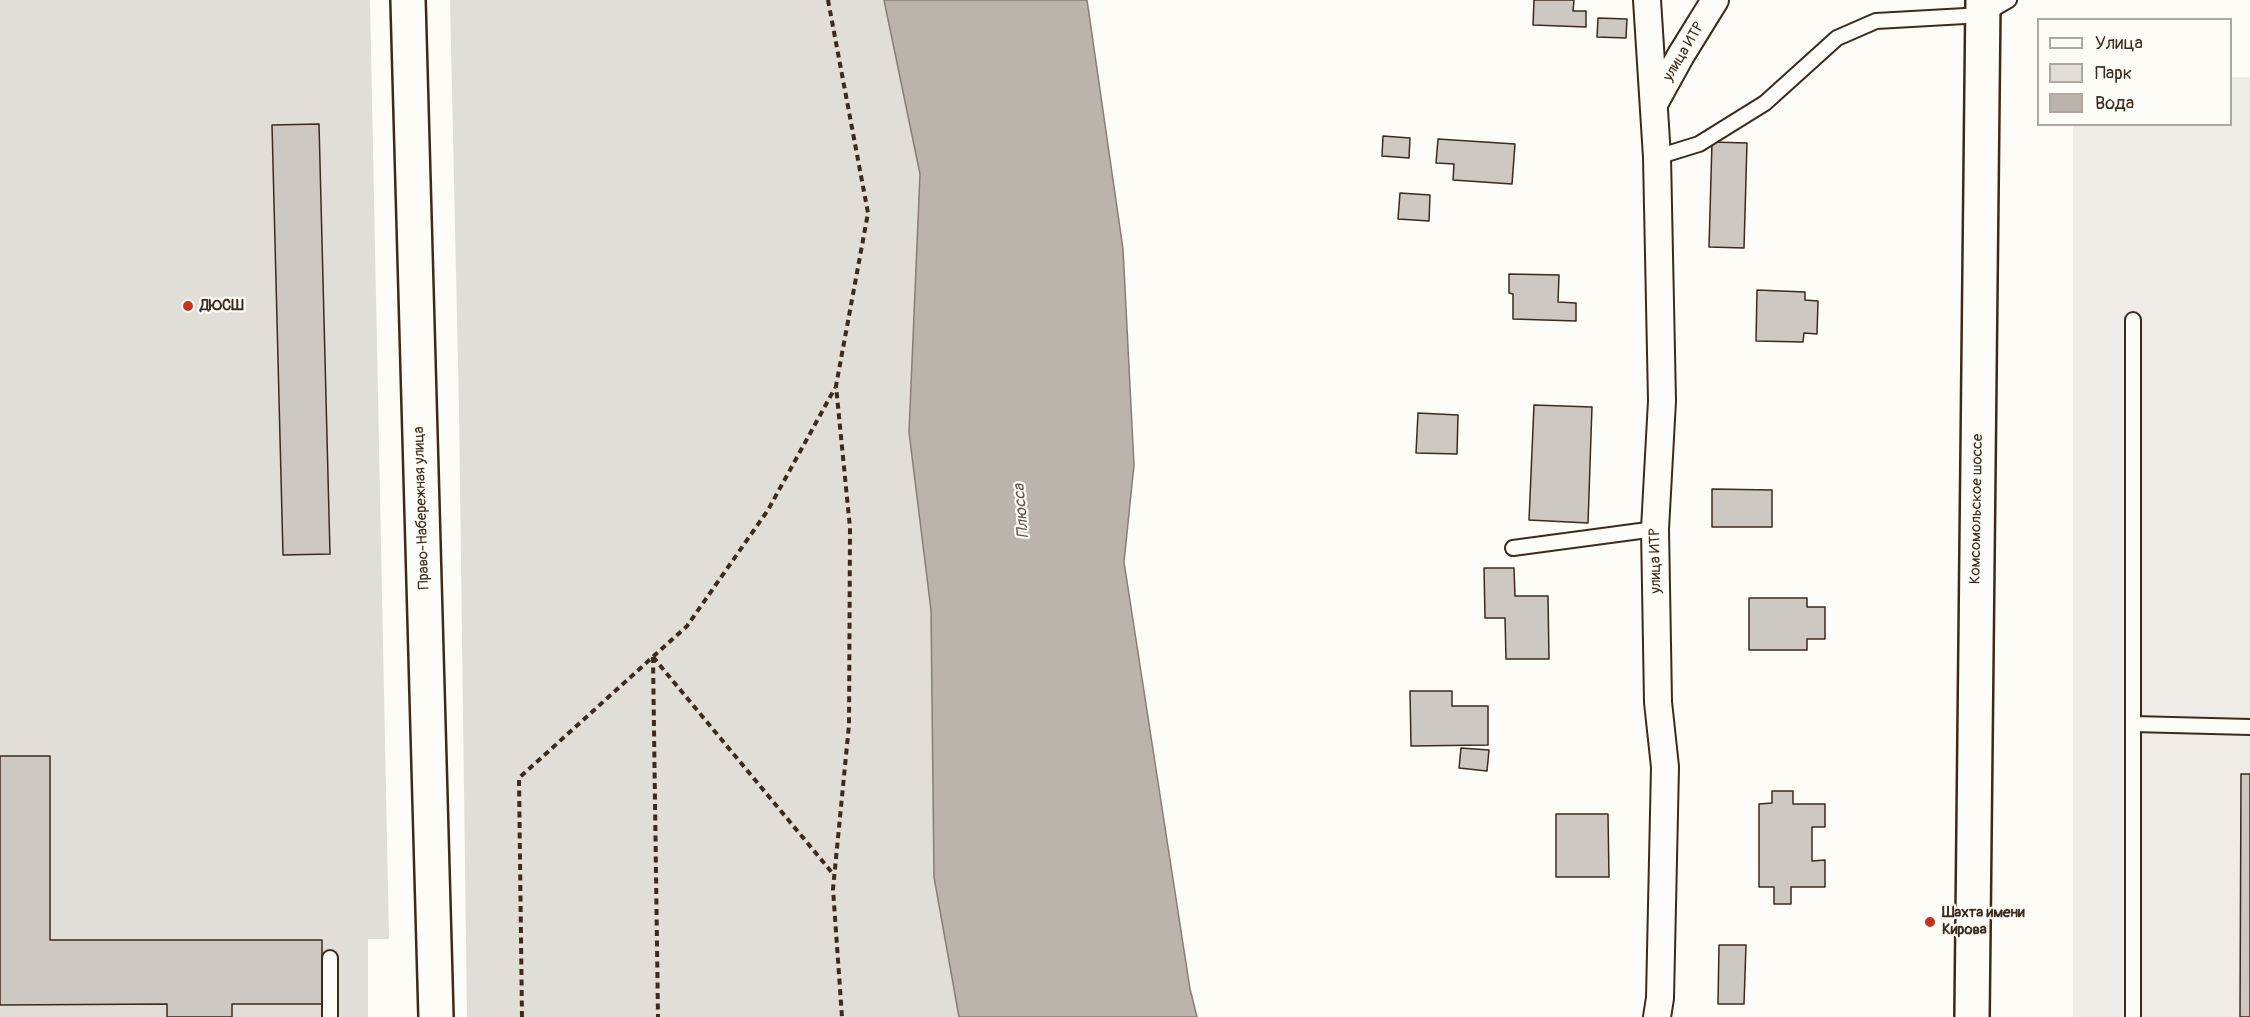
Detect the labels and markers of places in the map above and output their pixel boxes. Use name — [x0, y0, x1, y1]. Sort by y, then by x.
place label: ДЮСШ — [200, 297, 243, 315]
marker: ДЮСШ — [181, 299, 195, 313]
place label: Шахта имени Кирова — [1942, 904, 2025, 939]
marker: Шахта имени Кирова — [1923, 915, 1937, 929]

